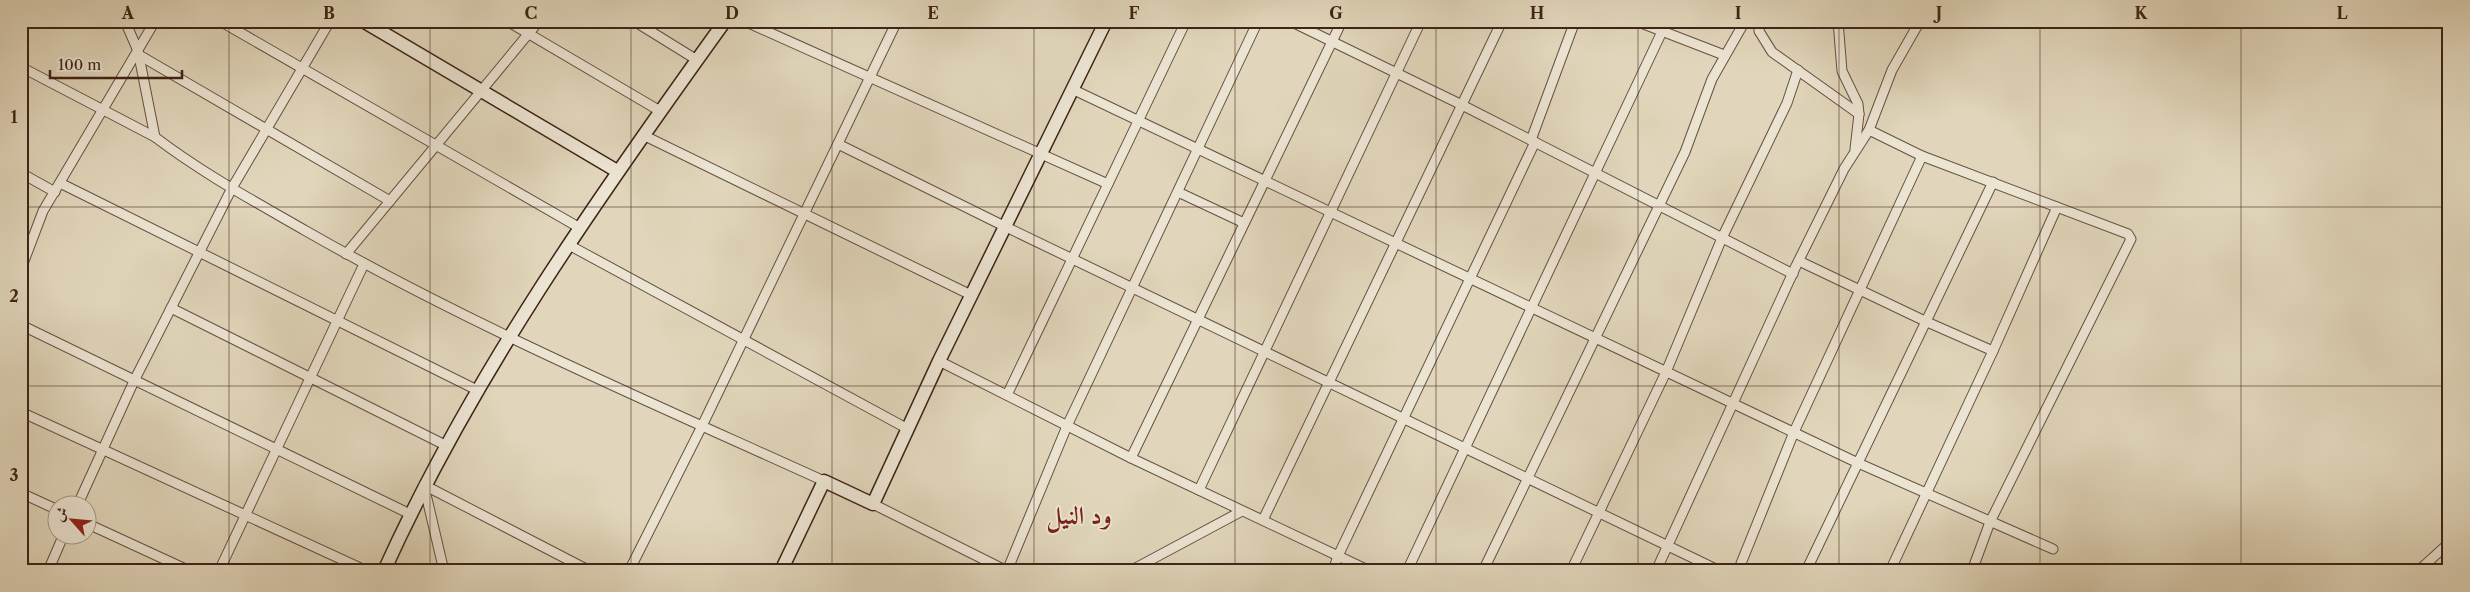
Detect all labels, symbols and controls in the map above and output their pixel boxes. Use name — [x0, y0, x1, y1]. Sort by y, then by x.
text: A — [121, 3, 135, 23]
text: B — [323, 3, 335, 23]
text: C — [525, 3, 537, 23]
text: D — [725, 3, 739, 23]
text: E — [927, 3, 939, 23]
text: F — [1129, 3, 1140, 23]
text: G — [1329, 3, 1343, 23]
text: H — [1530, 3, 1544, 23]
text: I — [1735, 3, 1742, 23]
text: J — [1933, 3, 1942, 23]
text: K — [2135, 3, 2149, 23]
text: L — [2336, 3, 2348, 23]
scale bar — [50, 48, 182, 80]
text: 100 m — [58, 55, 101, 74]
text: 1 — [10, 107, 18, 127]
text: 2 — [9, 286, 19, 306]
text: 3 — [9, 465, 19, 485]
north arrow — [48, 494, 98, 544]
district label: ود النيل — [1046, 500, 1112, 533]
text: ش — [49, 504, 72, 524]

